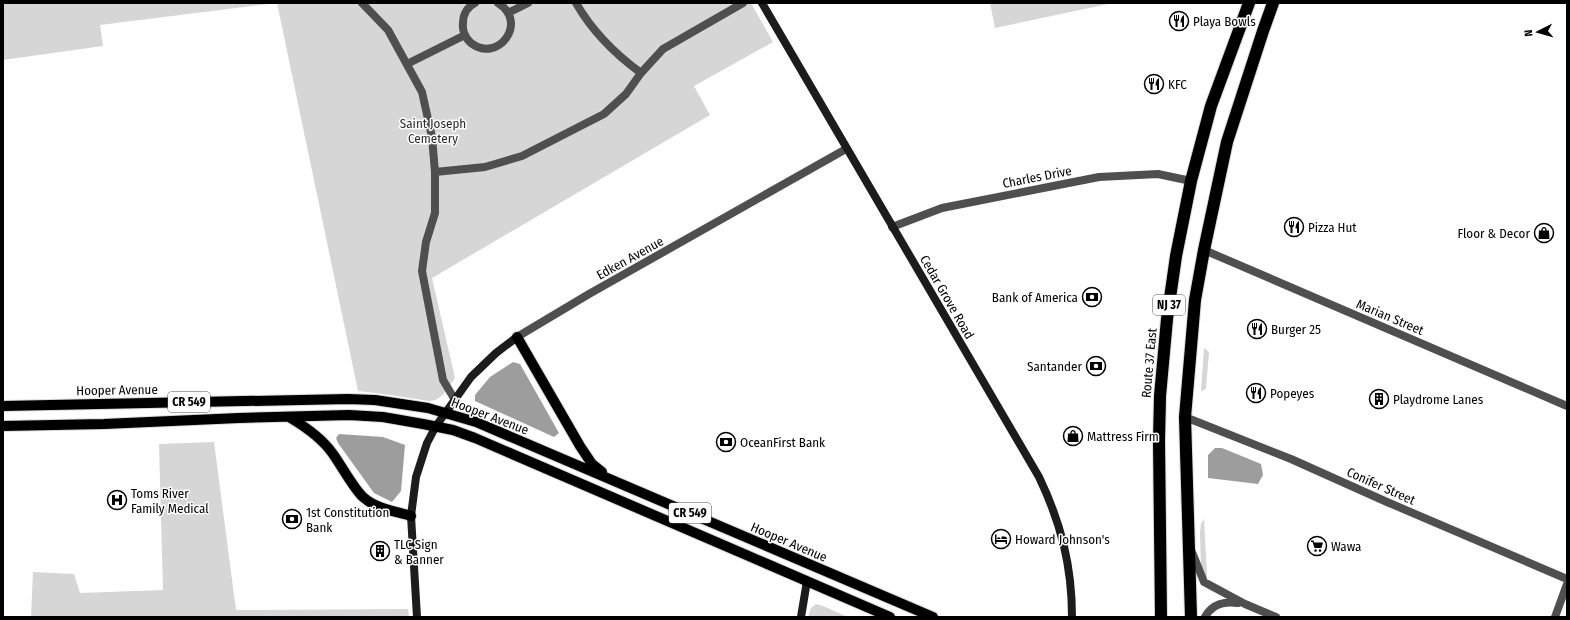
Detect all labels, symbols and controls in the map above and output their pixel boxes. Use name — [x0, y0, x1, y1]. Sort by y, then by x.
restaurant icon: Playa Bowls — [1168, 10, 1190, 32]
north arrow — [1518, 12, 1558, 52]
place label: Playa Bowls — [1193, 14, 1256, 29]
text: N — [1522, 29, 1535, 37]
restaurant icon: KFC — [1143, 73, 1165, 95]
place label: KFC — [1168, 77, 1187, 92]
park label: Saint Joseph Cemetery — [400, 116, 466, 146]
street label: Charles Drive — [1001, 163, 1073, 191]
restaurant icon: Pizza Hut — [1283, 216, 1305, 238]
place label: Pizza Hut — [1308, 220, 1357, 235]
shop icon: Floor & Decor — [1533, 222, 1555, 244]
place label: Floor & Decor — [1457, 226, 1530, 241]
street label: Edken Avenue — [594, 233, 666, 283]
street label: Cedar Grove Road — [917, 252, 977, 342]
bank icon: Bank of America — [1081, 286, 1103, 308]
place label: Bank of America — [992, 290, 1078, 305]
road number: NJ 37 — [1153, 295, 1185, 315]
street label: Marian Street — [1354, 296, 1427, 338]
restaurant icon: Burger 25 — [1246, 318, 1268, 340]
place label: Burger 25 — [1271, 322, 1321, 337]
street label: Route 37 East — [1138, 327, 1160, 399]
bank icon: Santander — [1085, 355, 1107, 377]
place label: Santander — [1027, 359, 1082, 374]
street label: Hooper Avenue — [76, 382, 158, 398]
restaurant icon: Popeyes — [1245, 382, 1267, 404]
place label: Popeyes — [1270, 386, 1315, 401]
building icon: Playdrome Lanes — [1368, 388, 1390, 410]
road number: CR 549 — [168, 392, 210, 412]
place label: Playdrome Lanes — [1393, 392, 1484, 407]
street label: Hooper Avenue — [449, 394, 531, 438]
shop icon: Mattress Firm — [1062, 425, 1084, 447]
place label: Mattress Firm — [1087, 429, 1159, 444]
bank icon: OceanFirst Bank — [715, 431, 737, 453]
place label: OceanFirst Bank — [740, 435, 826, 450]
street label: Conifer Street — [1345, 464, 1418, 508]
place label: Toms River Family Medical — [131, 486, 209, 516]
hospital icon: Toms River Family Medical — [106, 489, 128, 511]
road number: CR 549 — [669, 503, 711, 523]
place label: 1st Constitution Bank — [306, 505, 389, 535]
bank icon: 1st Constitution Bank — [281, 508, 303, 530]
street label: Hooper Avenue — [749, 519, 829, 565]
hotel icon: Howard Johnson's — [990, 528, 1012, 550]
place label: Howard Johnson's — [1015, 532, 1110, 547]
supermarket icon: Wawa — [1306, 535, 1328, 557]
place label: TLC Sign & Banner — [394, 537, 444, 567]
place label: Wawa — [1331, 539, 1361, 554]
building icon: TLC Sign & Banner — [369, 540, 391, 562]

